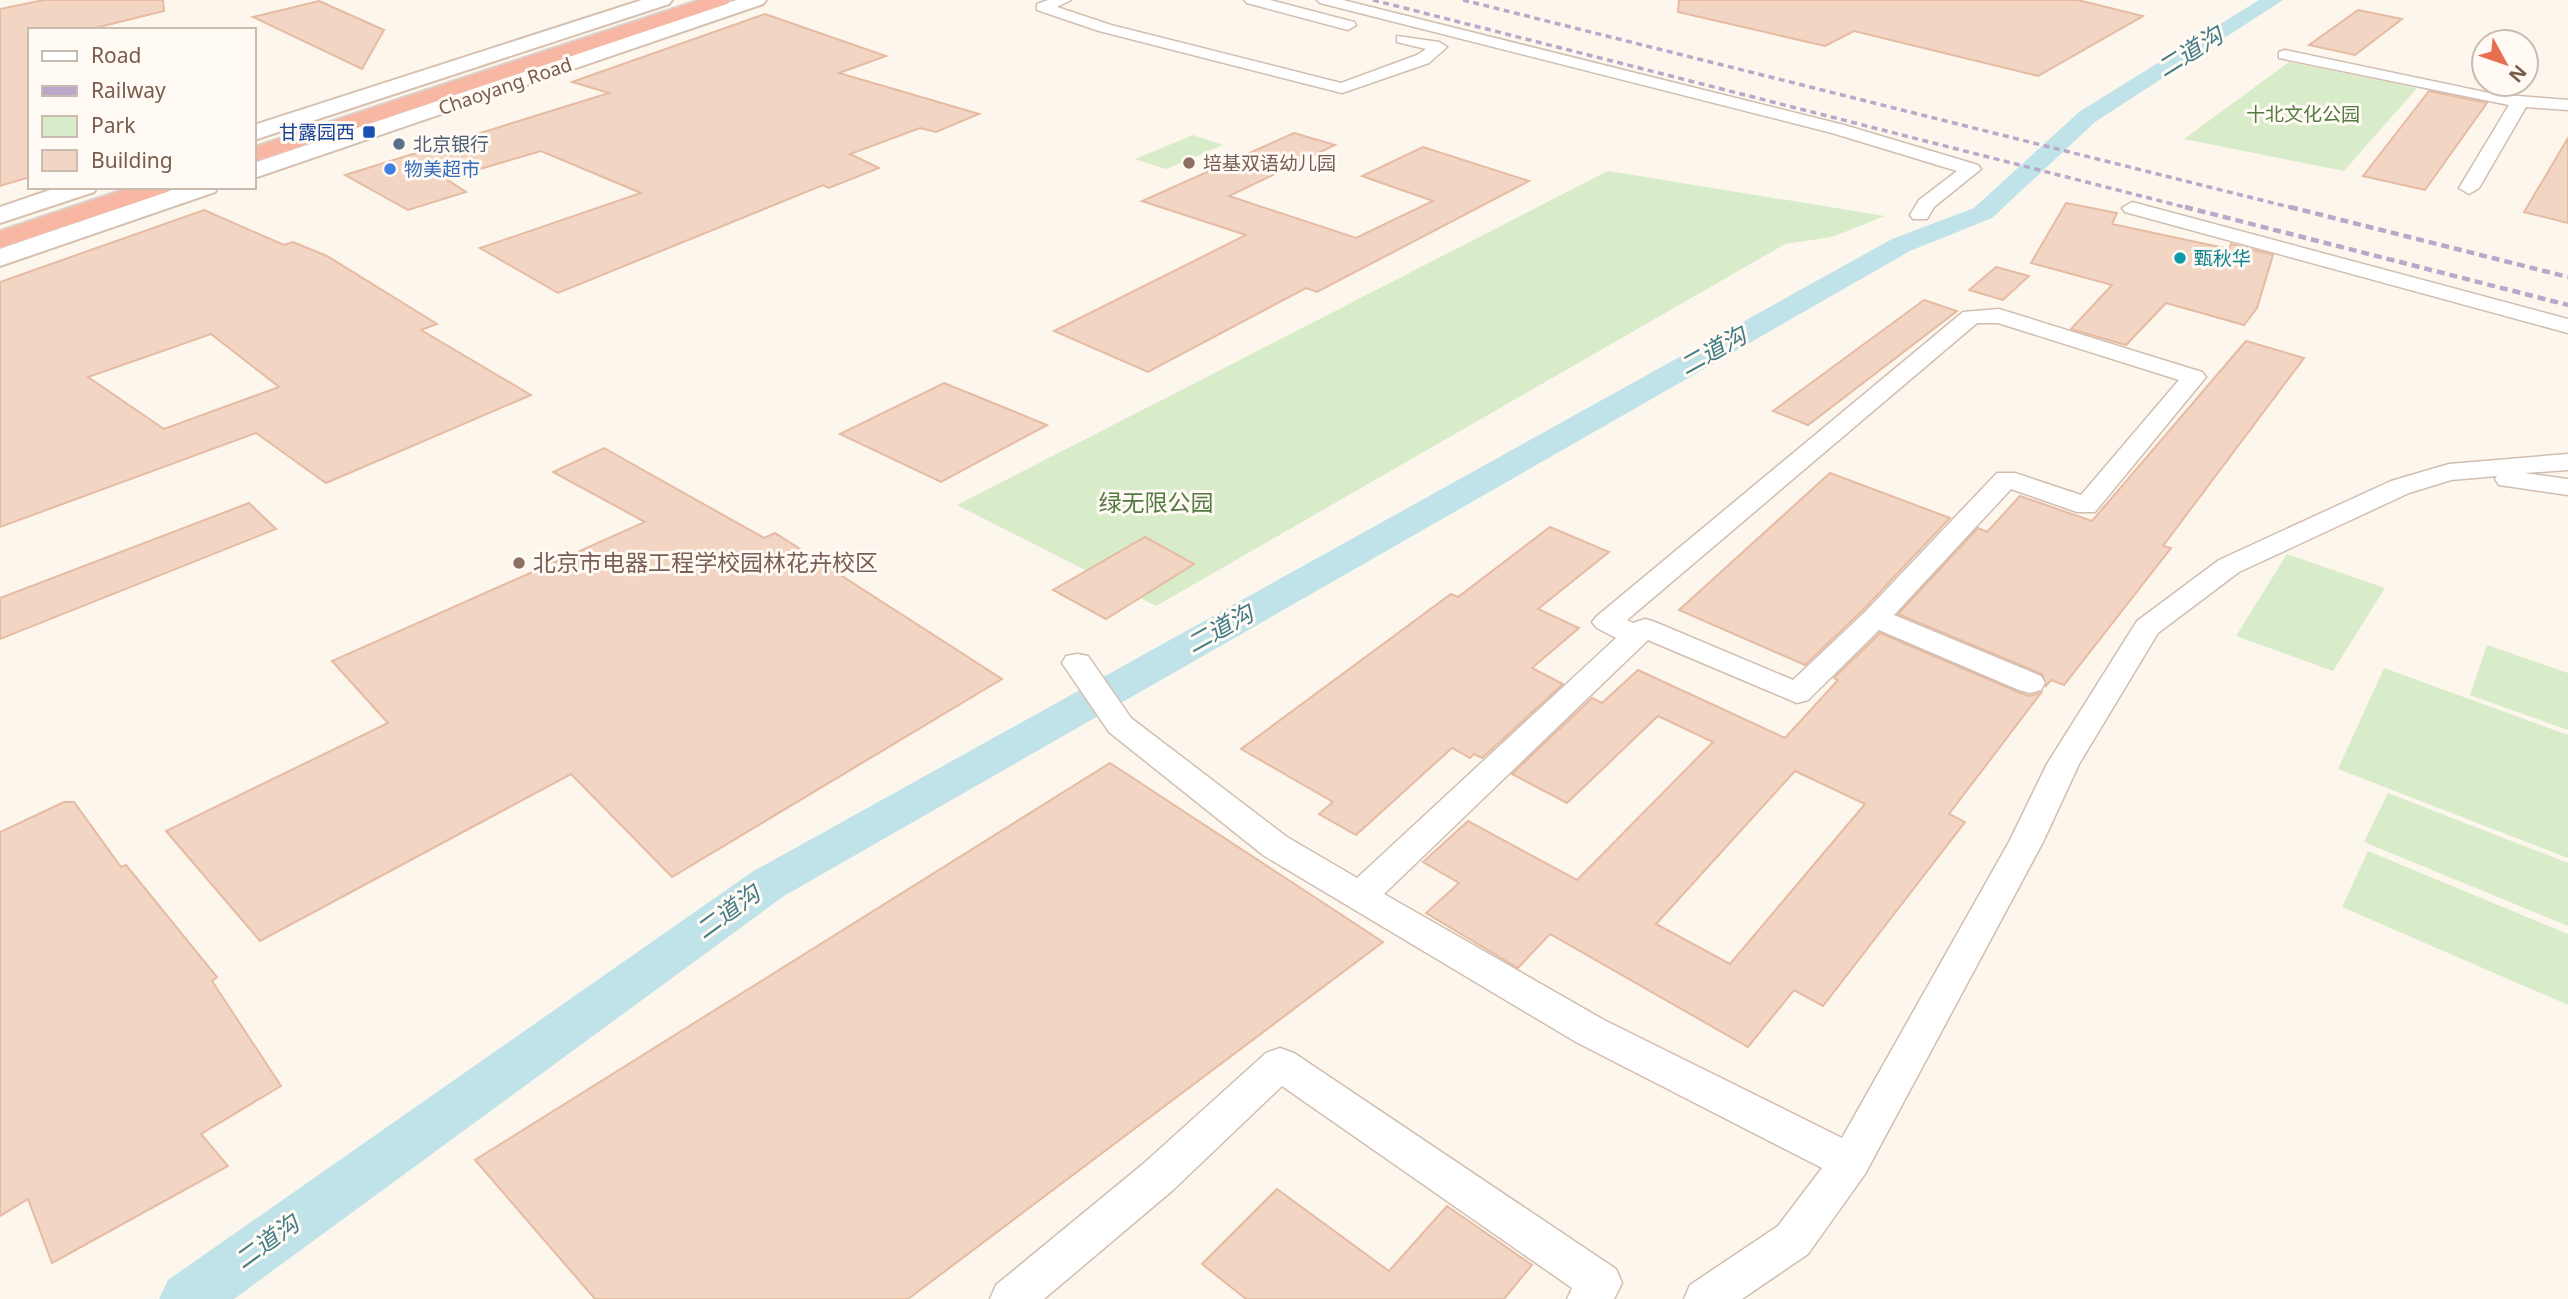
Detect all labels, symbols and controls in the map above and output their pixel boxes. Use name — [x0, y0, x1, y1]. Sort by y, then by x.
water label: 二道沟 — [2150, 16, 2231, 84]
legend — [28, 28, 256, 189]
north arrow — [2470, 28, 2540, 98]
text: Road — [91, 41, 141, 69]
street label: Chaoyang Road — [435, 51, 575, 121]
text: N — [2503, 60, 2533, 88]
text: Railway — [91, 76, 166, 104]
park label: 十北文化公园 — [2246, 101, 2360, 127]
text: Park — [91, 111, 136, 139]
place label: 甘露园西 — [279, 119, 355, 145]
marker: 甘露园西 — [361, 124, 377, 140]
place label: 北京银行 — [413, 131, 489, 157]
marker: 北京银行 — [391, 136, 407, 152]
text: Building — [91, 146, 173, 174]
place label: 培基双语幼儿园 — [1203, 150, 1336, 176]
marker: 培基双语幼儿园 — [1181, 155, 1197, 171]
place label: 物美超市 — [404, 156, 480, 182]
marker: 物美超市 — [382, 161, 398, 177]
place label: 甄秋华 — [2194, 245, 2251, 271]
marker: 甄秋华 — [2172, 250, 2188, 266]
water label: 二道沟 — [1673, 316, 1754, 382]
park label: 绿无限公园 — [1099, 486, 1214, 518]
place label: 北京市电器工程学校园林花卉校区 — [533, 546, 878, 578]
marker: 北京市电器工程学校园林花卉校区 — [511, 555, 527, 571]
water label: 二道沟 — [1180, 594, 1261, 660]
water label: 二道沟 — [688, 875, 768, 945]
water label: 二道沟 — [227, 1205, 307, 1275]

